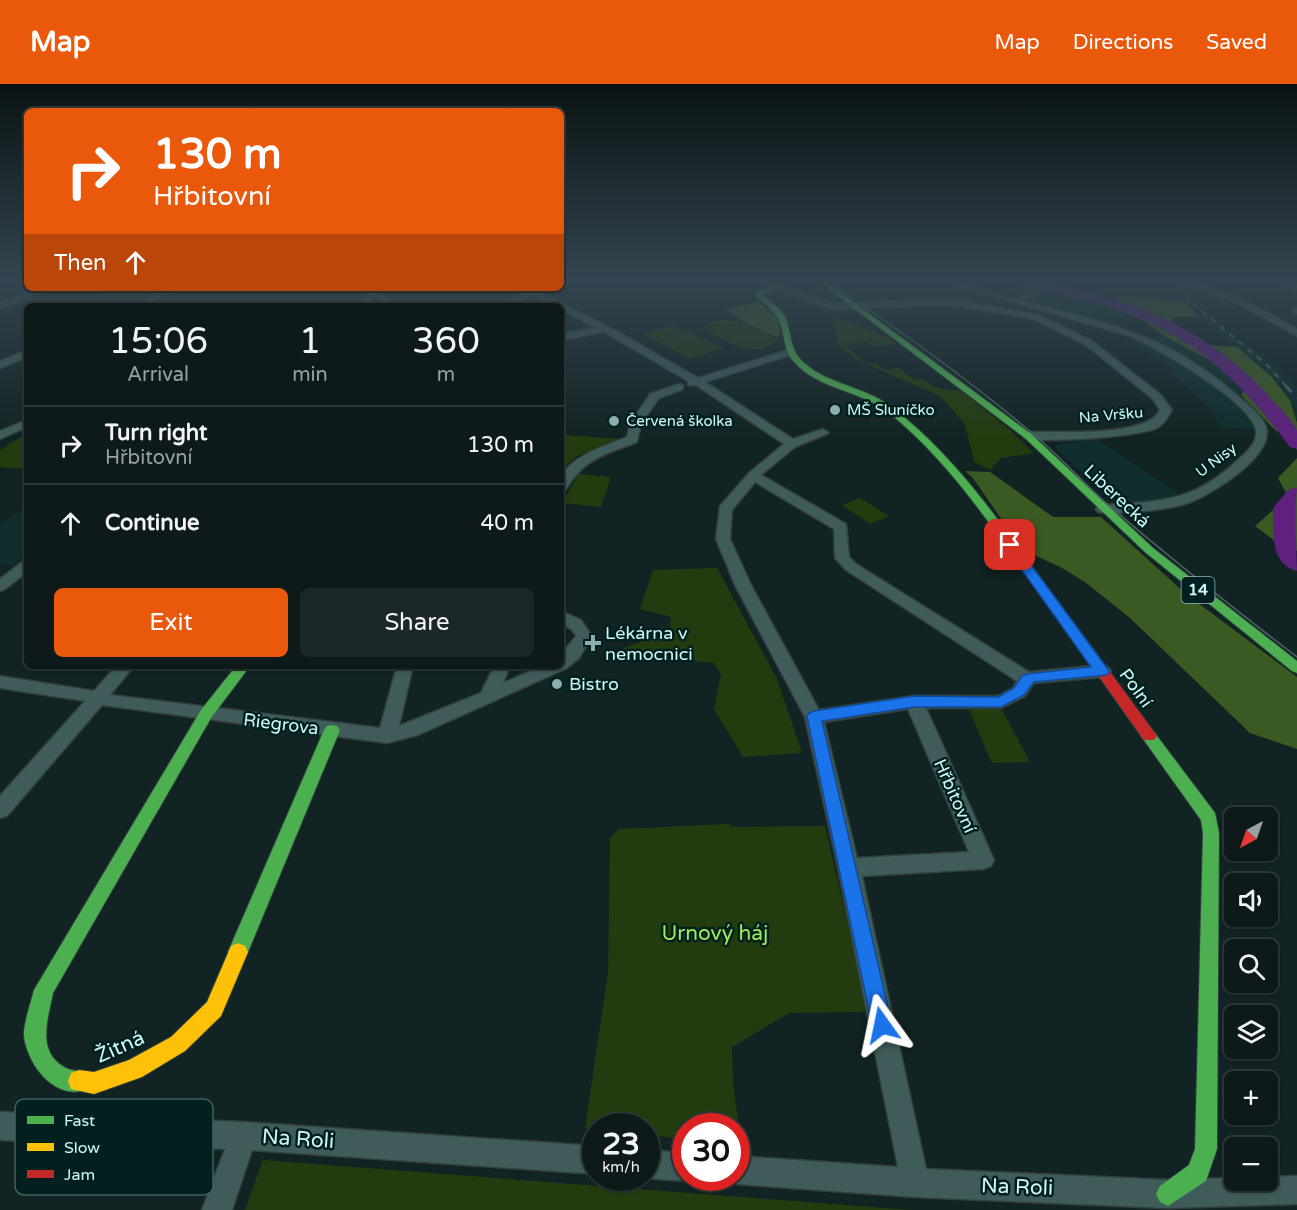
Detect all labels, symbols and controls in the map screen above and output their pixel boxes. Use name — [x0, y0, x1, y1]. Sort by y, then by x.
text: Map — [30, 25, 90, 59]
text: Map — [994, 30, 1040, 55]
text: Directions — [1073, 30, 1173, 55]
text: Saved — [1206, 30, 1267, 55]
text: 130 m — [153, 129, 282, 180]
icon: right — [54, 132, 132, 210]
text: Hřbitovní — [153, 180, 271, 213]
icon: ahead — [119, 246, 152, 279]
text: Then — [54, 250, 107, 276]
text: 15:06 — [108, 320, 208, 363]
text: 1 — [299, 320, 321, 363]
text: 360 — [412, 320, 480, 363]
text: Arrival — [127, 363, 189, 387]
text: min — [292, 363, 328, 387]
text: m — [437, 363, 455, 387]
place label: MŠ Sluníčko — [847, 401, 935, 419]
marker: MŠ Sluníčko — [828, 403, 842, 417]
street label: Na Vršku — [1078, 403, 1144, 427]
place label: Červená školka — [626, 412, 733, 430]
marker: Červená školka — [607, 414, 621, 428]
text: Turn right — [105, 420, 207, 446]
icon: right — [54, 429, 87, 462]
text: 130 m — [467, 432, 534, 458]
street label: U Nisy — [1192, 439, 1240, 481]
text: Hřbitovní — [105, 446, 192, 470]
street label: Liberecká — [1079, 460, 1155, 532]
icon: ahead — [54, 507, 87, 540]
text: Continue — [105, 510, 200, 536]
text: 40 m — [480, 510, 534, 536]
pin — [984, 519, 1035, 570]
icon: arrive — [993, 528, 1026, 561]
road number: 14 — [1182, 577, 1214, 603]
button: Exit — [54, 588, 288, 657]
button: Share — [300, 588, 534, 657]
place label: Lékárna v nemocnici — [605, 622, 693, 665]
marker: Lékárna v nemocnici — [586, 636, 600, 650]
street label: Polní — [1115, 664, 1158, 712]
place label: Bistro — [569, 673, 619, 695]
marker: Bistro — [550, 677, 564, 691]
street label: Riegrova — [242, 708, 320, 740]
street label: Hřbitovní — [929, 756, 981, 837]
north arrow — [1224, 807, 1278, 861]
map controls — [1224, 807, 1278, 1191]
button: sound — [1224, 873, 1278, 927]
park label: Urnový háj — [662, 921, 768, 946]
button: search — [1224, 939, 1278, 993]
position arrow — [850, 993, 914, 1057]
button: layers — [1224, 1005, 1278, 1059]
street label: Žitná — [92, 1025, 148, 1069]
button: + — [1224, 1071, 1278, 1125]
legend — [15, 1099, 213, 1195]
text: Fast — [64, 1111, 95, 1131]
speed limit sign: 30 — [672, 1113, 750, 1191]
street label: Na Roli — [261, 1124, 335, 1154]
text: 23 — [602, 1126, 640, 1163]
button: − — [1224, 1137, 1278, 1191]
text: Slow — [64, 1138, 100, 1158]
text: km/h — [602, 1158, 640, 1176]
text: Jam — [64, 1165, 95, 1185]
street label: Na Roli — [980, 1173, 1054, 1201]

